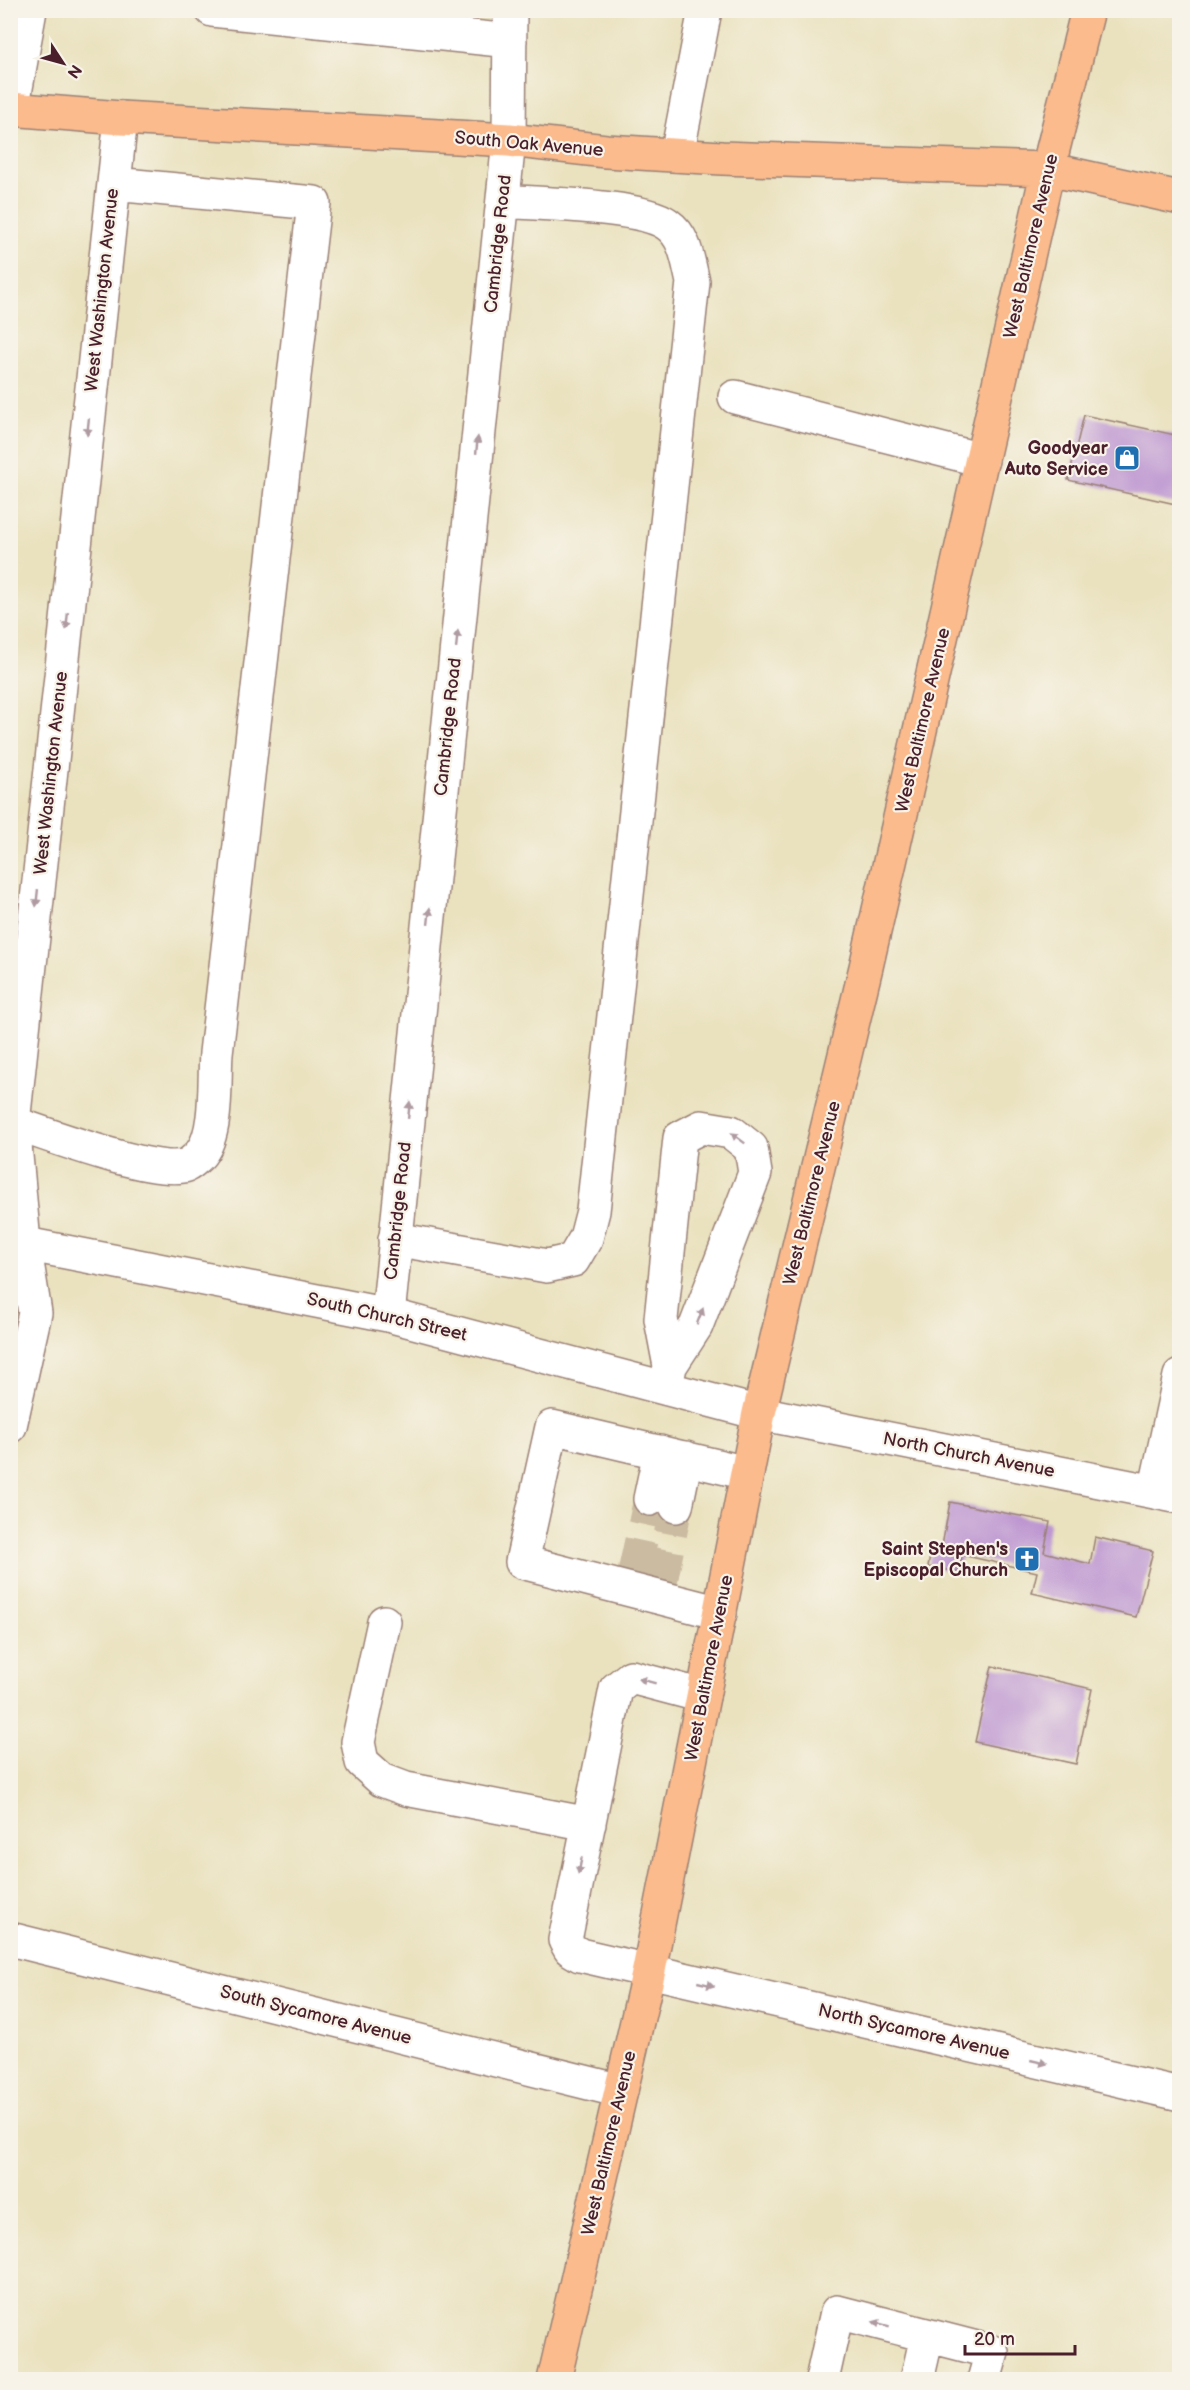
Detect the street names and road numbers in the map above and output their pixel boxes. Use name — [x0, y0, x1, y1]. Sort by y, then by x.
street label: South Oak Avenue — [454, 127, 604, 161]
street label: West Baltimore Avenue — [1000, 151, 1063, 340]
street label: Cambridge Road — [480, 174, 516, 314]
street label: West Washington Avenue — [81, 187, 123, 393]
street label: West Baltimore Avenue — [892, 625, 955, 814]
street label: Cambridge Road — [430, 657, 466, 797]
street label: West Washington Avenue — [30, 670, 72, 876]
street label: West Baltimore Avenue — [779, 1099, 845, 1287]
street label: Cambridge Road — [380, 1141, 416, 1281]
street label: South Church Street — [305, 1288, 470, 1346]
street label: North Church Avenue — [881, 1428, 1057, 1482]
street label: West Baltimore Avenue — [681, 1573, 737, 1763]
street label: South Sycamore Avenue — [218, 1981, 414, 2049]
street label: North Sycamore Avenue — [816, 2000, 1012, 2064]
street label: West Baltimore Avenue — [578, 2048, 641, 2237]

